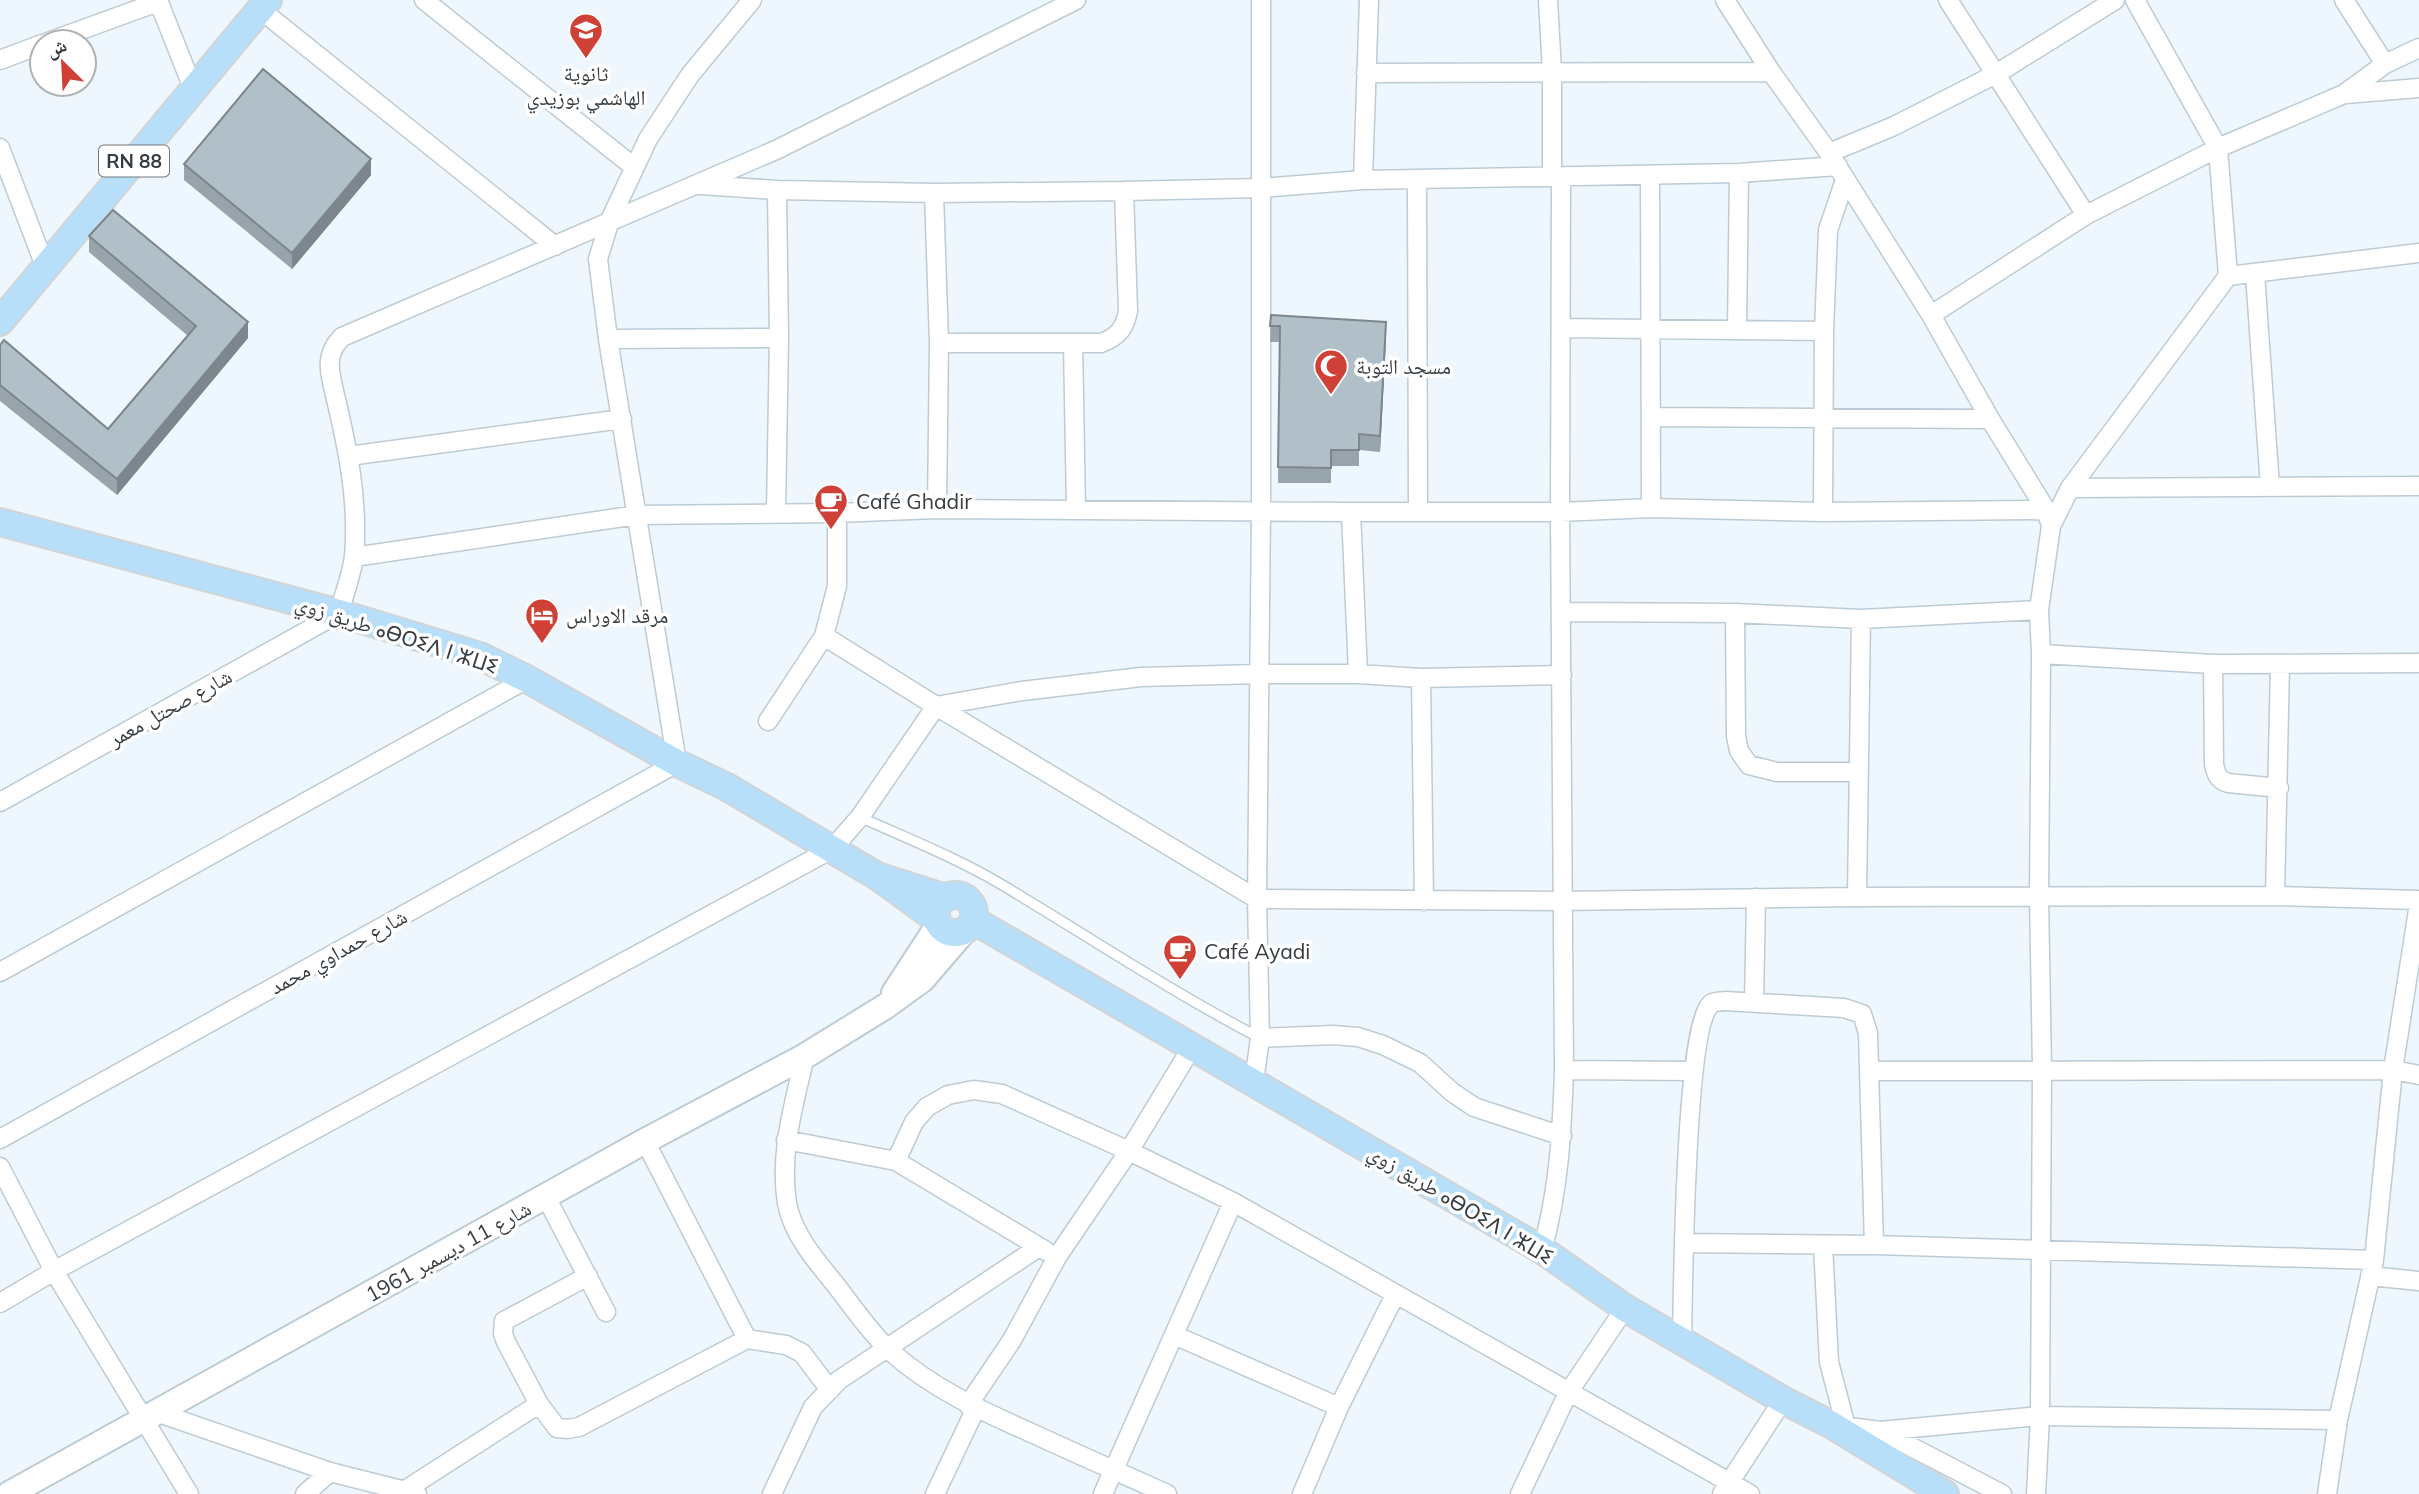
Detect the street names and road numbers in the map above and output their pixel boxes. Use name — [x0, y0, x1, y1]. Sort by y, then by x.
road number: RN 88 — [99, 146, 169, 176]
street label: طريق زوي ⴰⴱⵔⵉⴷ ⵏ ⵣⵡⵉ — [291, 589, 502, 683]
street label: شارع صحتل معمر — [103, 662, 237, 753]
street label: شارع حمداوي محمد — [265, 903, 413, 1003]
street label: طريق زوي ⴰⴱⵔⵉⴷ ⵏ ⵣⵡⵉ — [1361, 1138, 1558, 1273]
street label: شارع 11 ديسمبر 1961 — [361, 1195, 536, 1308]

